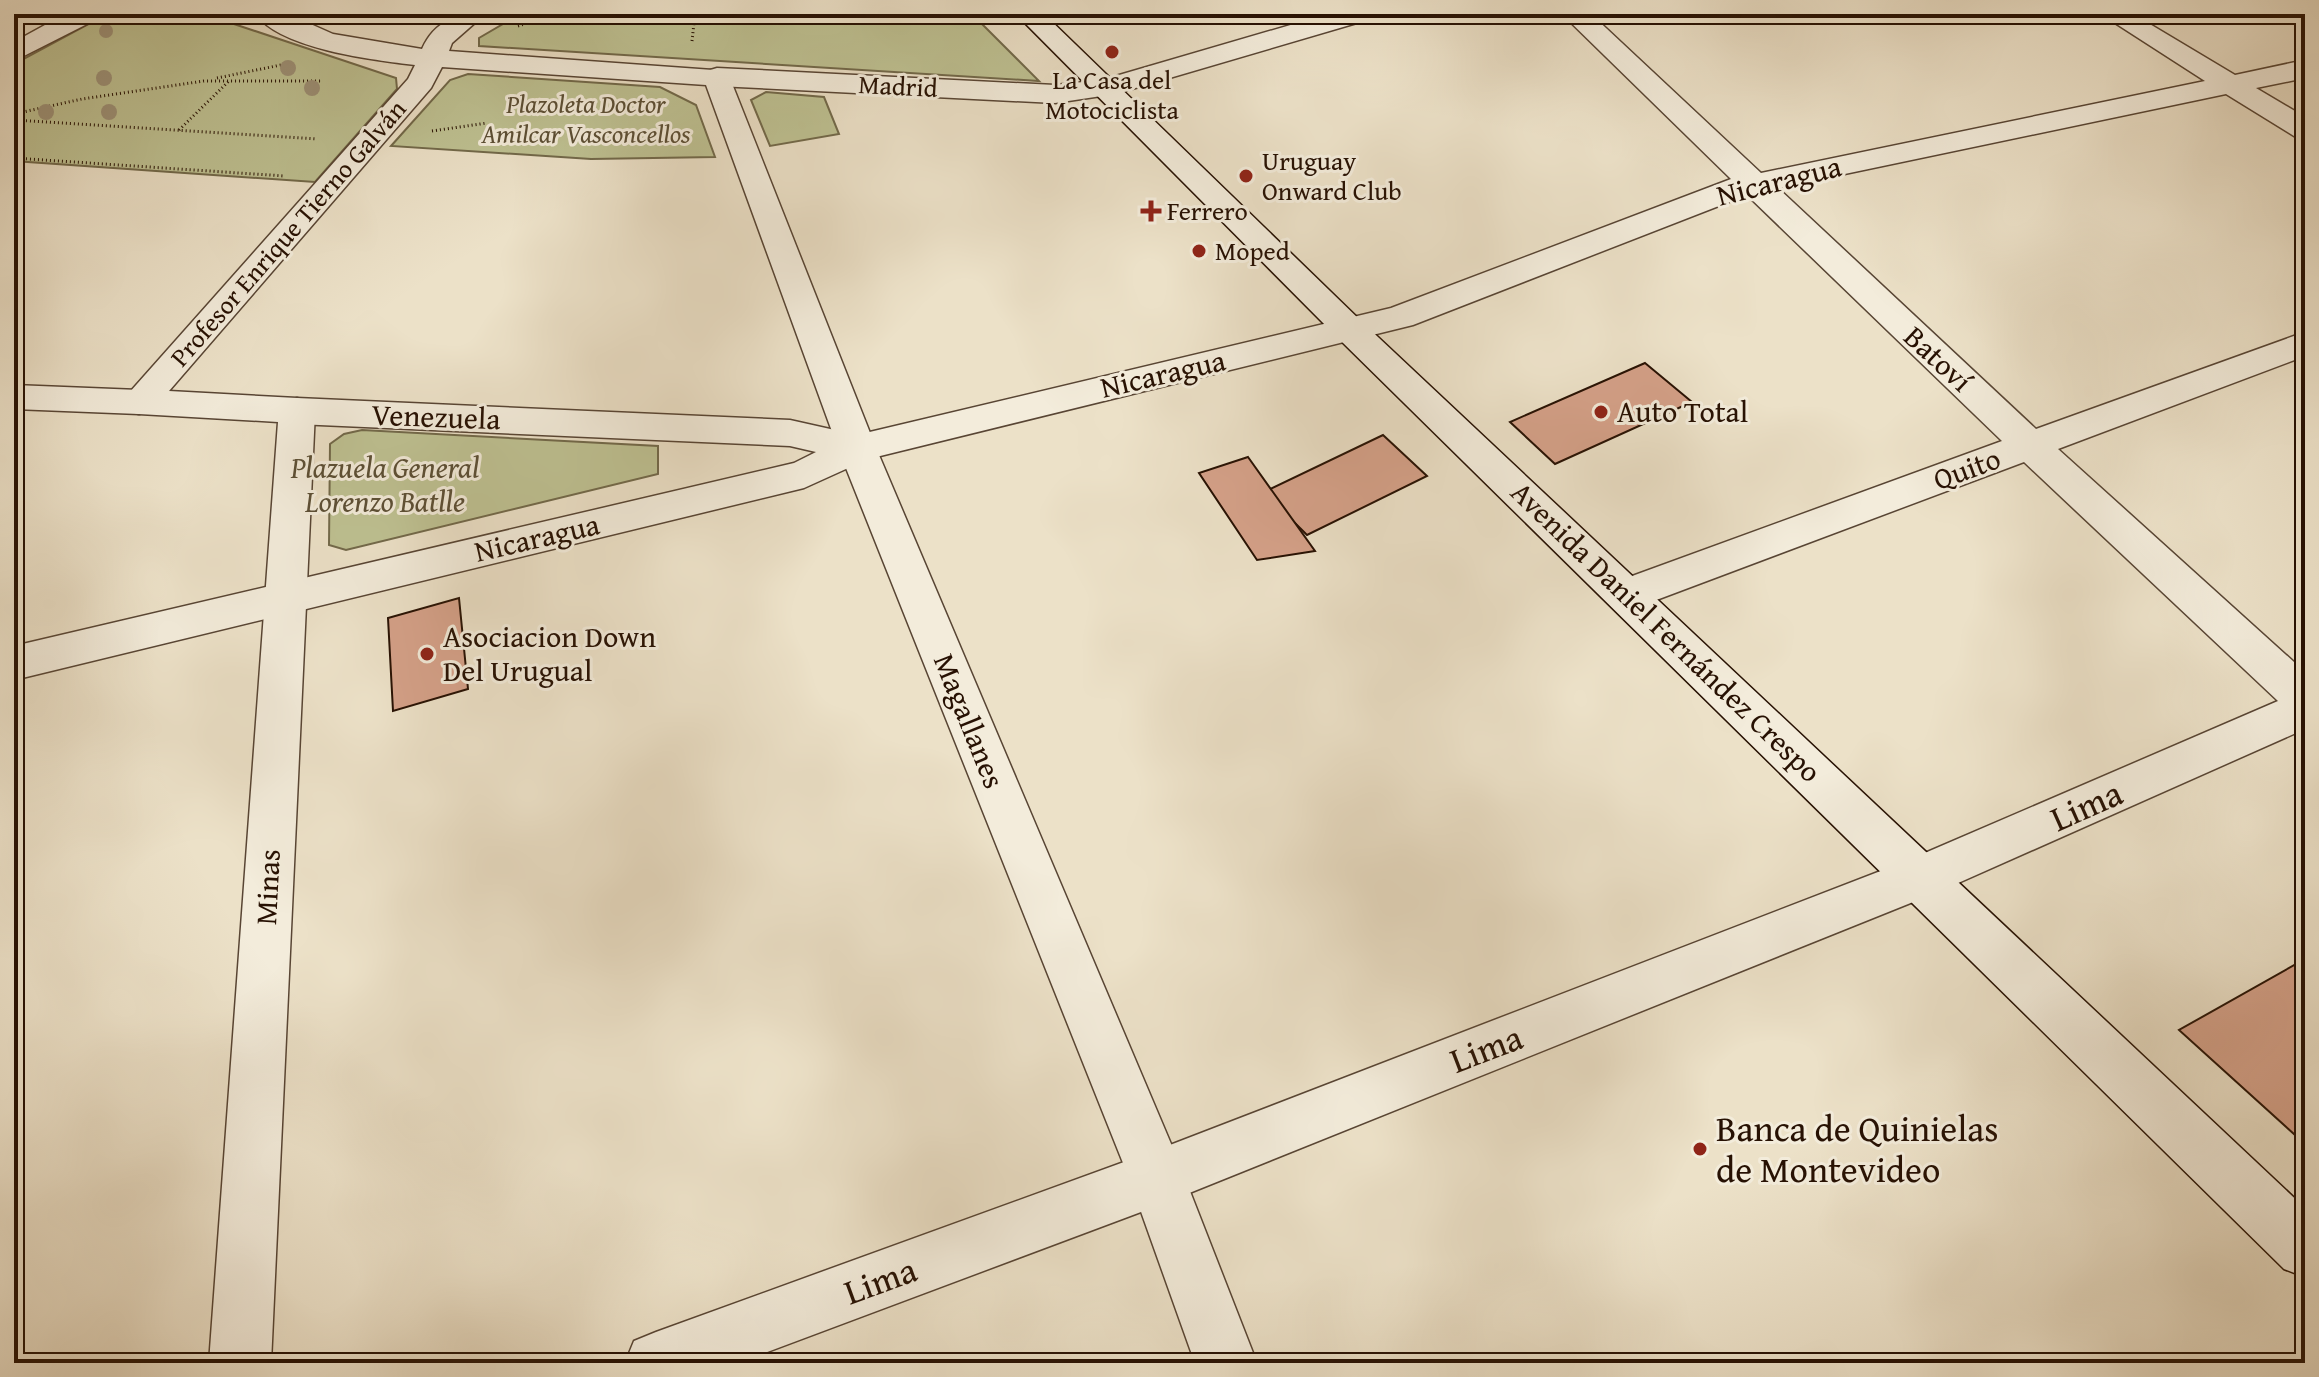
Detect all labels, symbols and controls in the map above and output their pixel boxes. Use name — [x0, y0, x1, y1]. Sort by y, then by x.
marker: La Casa del Motociclista — [1103, 43, 1121, 61]
place label: La Casa del Motociclista — [1045, 60, 1179, 129]
street label: Madrid — [857, 64, 939, 107]
park label: Plazoleta Doctor Amilcar Vasconcellos — [481, 84, 691, 153]
street label: Profesor Enrique Tierno Galván — [160, 90, 415, 375]
place label: Uruguay Onward Club — [1262, 141, 1402, 210]
street label: Nicaragua — [1712, 143, 1846, 217]
marker: Uruguay Onward Club — [1237, 167, 1255, 185]
place label: Ferrero — [1167, 191, 1248, 230]
marker: Ferrero — [1142, 202, 1160, 220]
place label: Moped — [1215, 231, 1290, 270]
marker: Moped — [1190, 242, 1208, 260]
street label: Batoví — [1894, 315, 1983, 402]
street label: Nicaragua — [1096, 337, 1230, 409]
place label: Auto Total — [1617, 389, 1748, 433]
street label: Venezuela — [371, 392, 501, 440]
marker: Auto Total — [1592, 403, 1610, 421]
street label: Quito — [1927, 436, 2006, 500]
park label: Plazuela General Lorenzo Batlle — [290, 445, 479, 523]
street label: Avenida Daniel Fernández Crespo — [1501, 471, 1832, 792]
street label: Nicaragua — [470, 501, 604, 573]
place label: Asociacion Down Del Urugual — [443, 614, 656, 692]
marker: Asociacion Down Del Urugual — [418, 645, 436, 663]
street label: Magallanes — [923, 647, 1017, 795]
street label: Lima — [2041, 765, 2130, 844]
street label: Minas — [243, 848, 291, 926]
street label: Lima — [1442, 1010, 1530, 1086]
place label: Banca de Quinielas de Montevideo — [1716, 1101, 1999, 1195]
marker: Banca de Quinielas de Montevideo — [1691, 1140, 1709, 1158]
street label: Lima — [836, 1242, 924, 1317]

